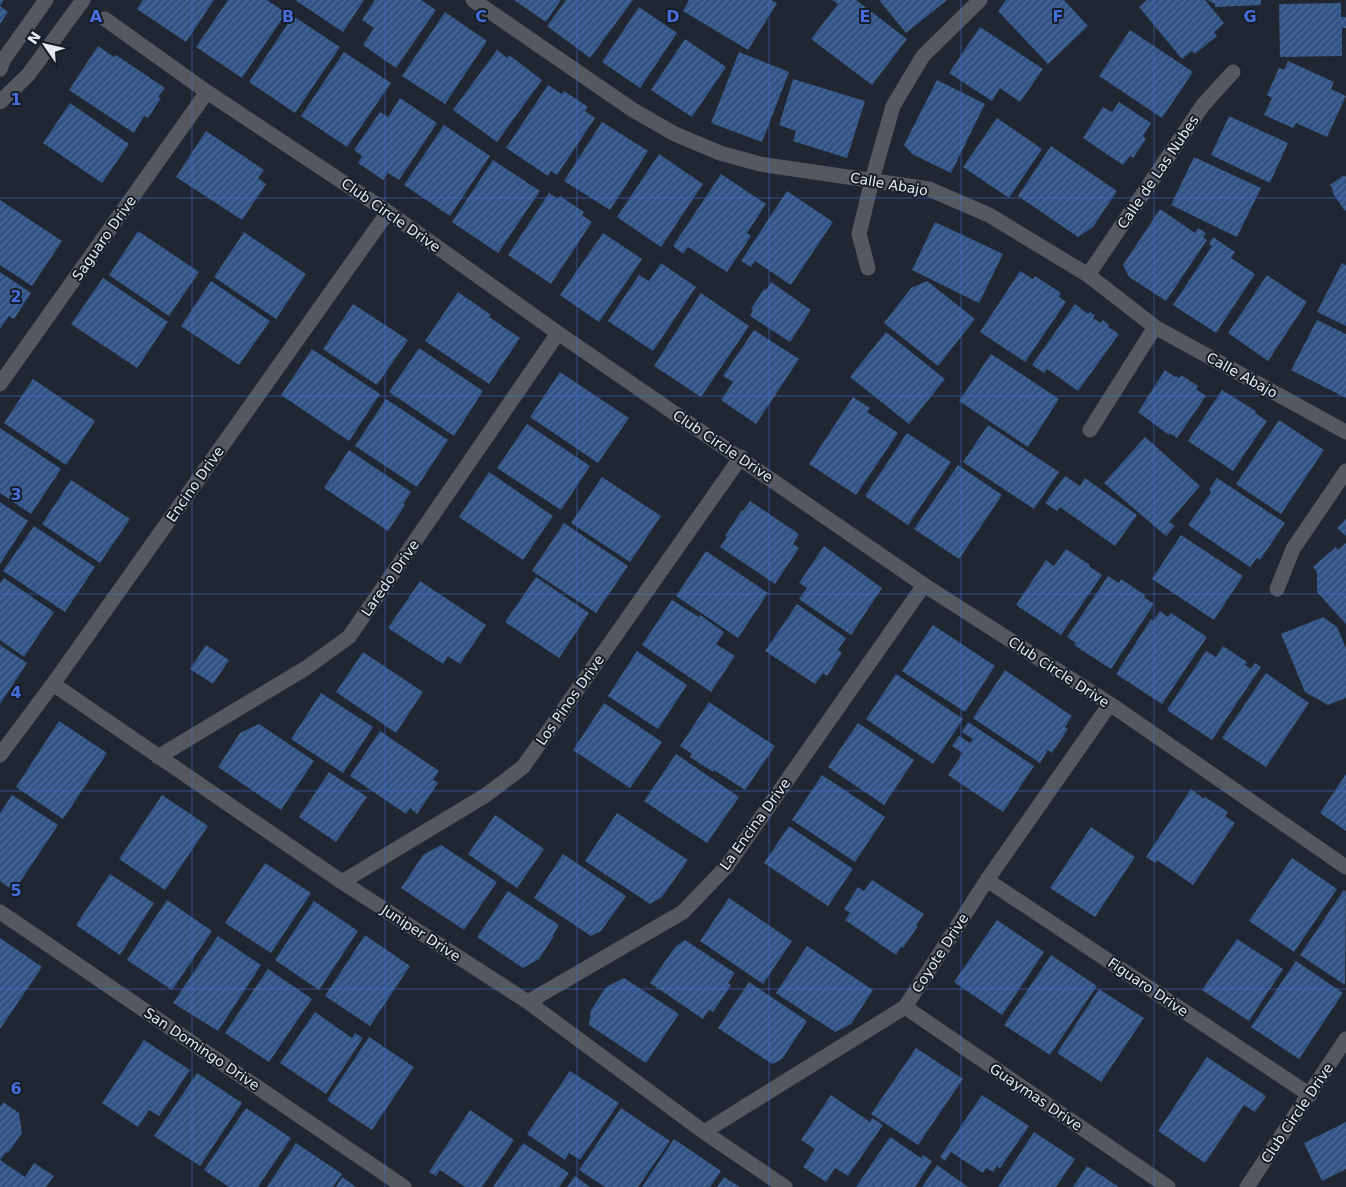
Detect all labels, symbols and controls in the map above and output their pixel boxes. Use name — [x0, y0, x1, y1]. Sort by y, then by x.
text: A — [90, 7, 103, 26]
text: B — [282, 7, 294, 26]
text: C — [475, 7, 487, 26]
text: D — [666, 7, 680, 26]
text: E — [860, 7, 870, 26]
text: F — [1053, 7, 1063, 26]
text: G — [1243, 7, 1257, 26]
north arrow — [20, 20, 70, 70]
text: N — [24, 28, 44, 47]
text: 1 — [10, 90, 22, 109]
street label: Calle de Las Nubes — [1114, 112, 1202, 232]
street label: Calle Abajo — [849, 169, 929, 199]
street label: Club Circle Drive — [339, 175, 443, 255]
street label: Saguaro Drive — [69, 193, 139, 283]
text: 2 — [10, 287, 22, 306]
street label: Calle Abajo — [1204, 349, 1280, 401]
street label: Club Circle Drive — [670, 407, 776, 485]
street label: Encino Drive — [163, 443, 227, 525]
text: 3 — [10, 485, 22, 504]
street label: Laredo Drive — [358, 537, 422, 619]
street label: Club Circle Drive — [1006, 633, 1112, 711]
street label: Los Pinos Drive — [533, 652, 607, 748]
text: 4 — [10, 683, 22, 702]
street label: La Encina Drive — [716, 775, 794, 873]
text: 5 — [10, 881, 22, 900]
street label: Juniper Drive — [378, 901, 463, 964]
street label: Coyote Drive — [908, 910, 972, 996]
street label: Figuaro Drive — [1105, 954, 1191, 1020]
street label: San Domingo Drive — [141, 1004, 263, 1094]
street label: Guaymas Drive — [987, 1060, 1085, 1134]
street label: Club Circle Drive — [1258, 1060, 1336, 1166]
text: 6 — [10, 1079, 22, 1098]

